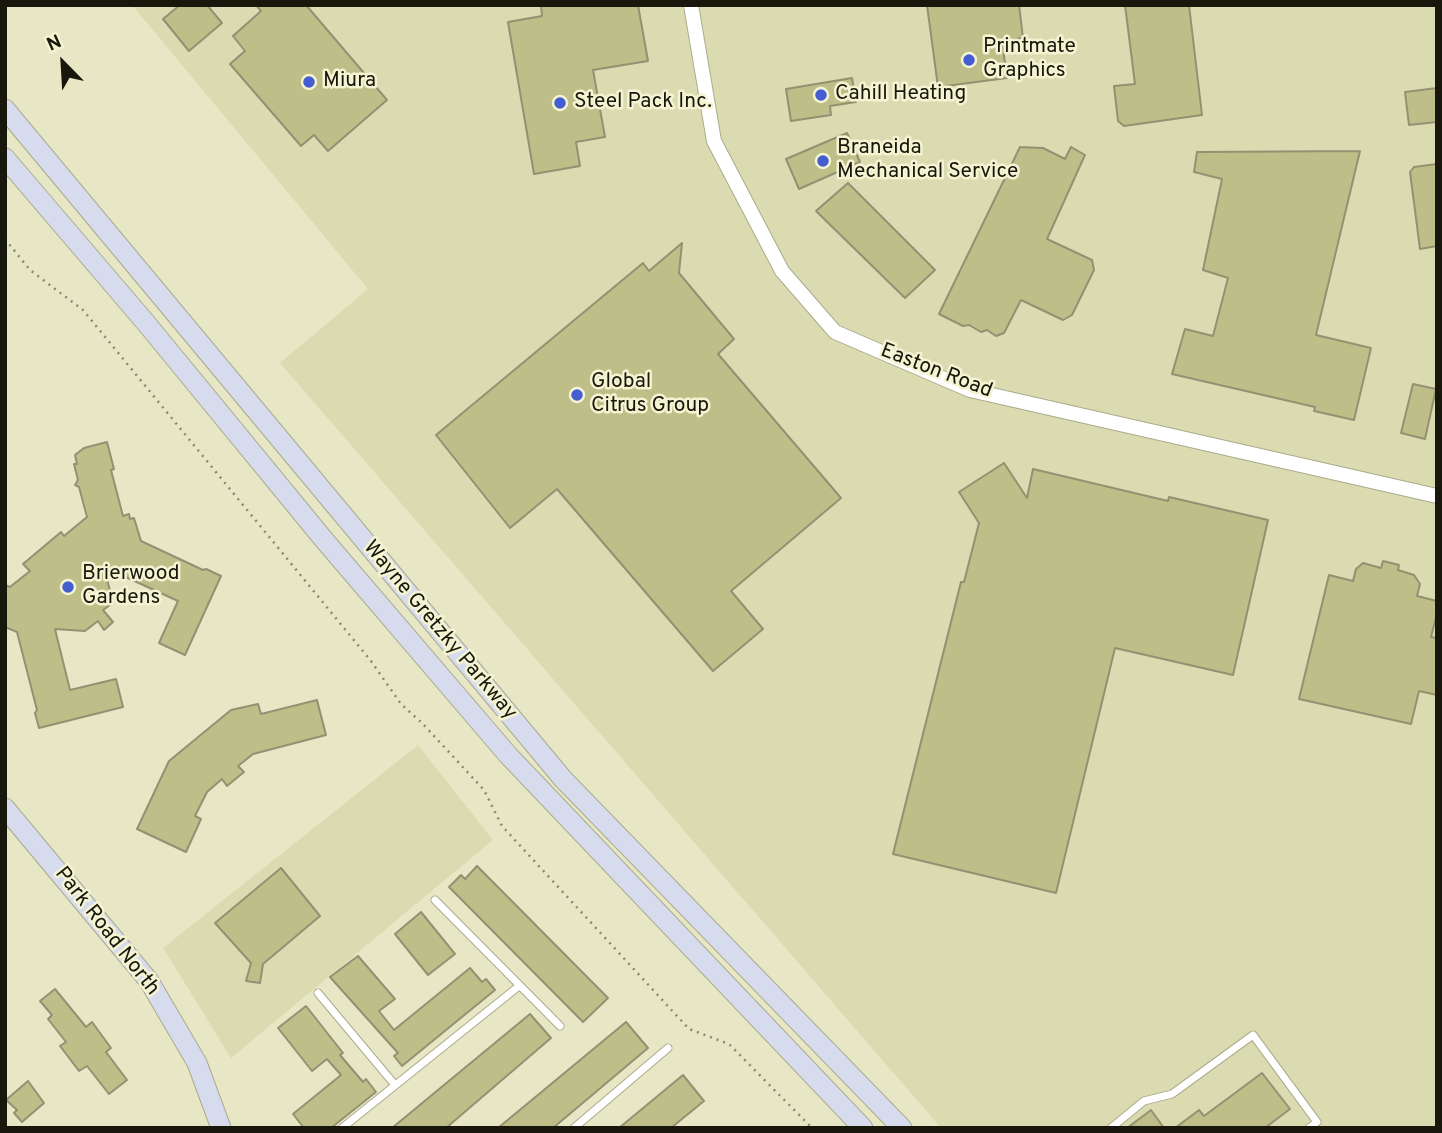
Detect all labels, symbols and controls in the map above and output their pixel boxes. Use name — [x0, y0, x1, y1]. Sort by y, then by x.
north arrow — [28, 28, 98, 98]
text: N — [43, 30, 66, 58]
place label: Printmate Graphics — [983, 35, 1076, 85]
marker: Printmate Graphics — [961, 52, 977, 68]
place label: Miura — [323, 69, 376, 95]
marker: Miura — [301, 74, 317, 90]
place label: Cahill Heating — [835, 82, 966, 108]
marker: Cahill Heating — [813, 87, 829, 103]
place label: Steel Pack Inc. — [574, 90, 712, 116]
marker: Steel Pack Inc. — [552, 95, 568, 111]
place label: Braneida Mechanical Service — [837, 136, 1018, 186]
marker: Braneida Mechanical Service — [815, 153, 831, 169]
street label: Easton Road — [876, 339, 996, 405]
place label: Global Citrus Group — [591, 370, 709, 420]
marker: Global Citrus Group — [569, 387, 585, 403]
street label: Wayne Gretzky Parkway — [357, 536, 521, 726]
place label: Brierwood Gardens — [82, 562, 180, 612]
marker: Brierwood Gardens — [60, 579, 76, 595]
street label: Park Road North — [48, 863, 164, 1001]

